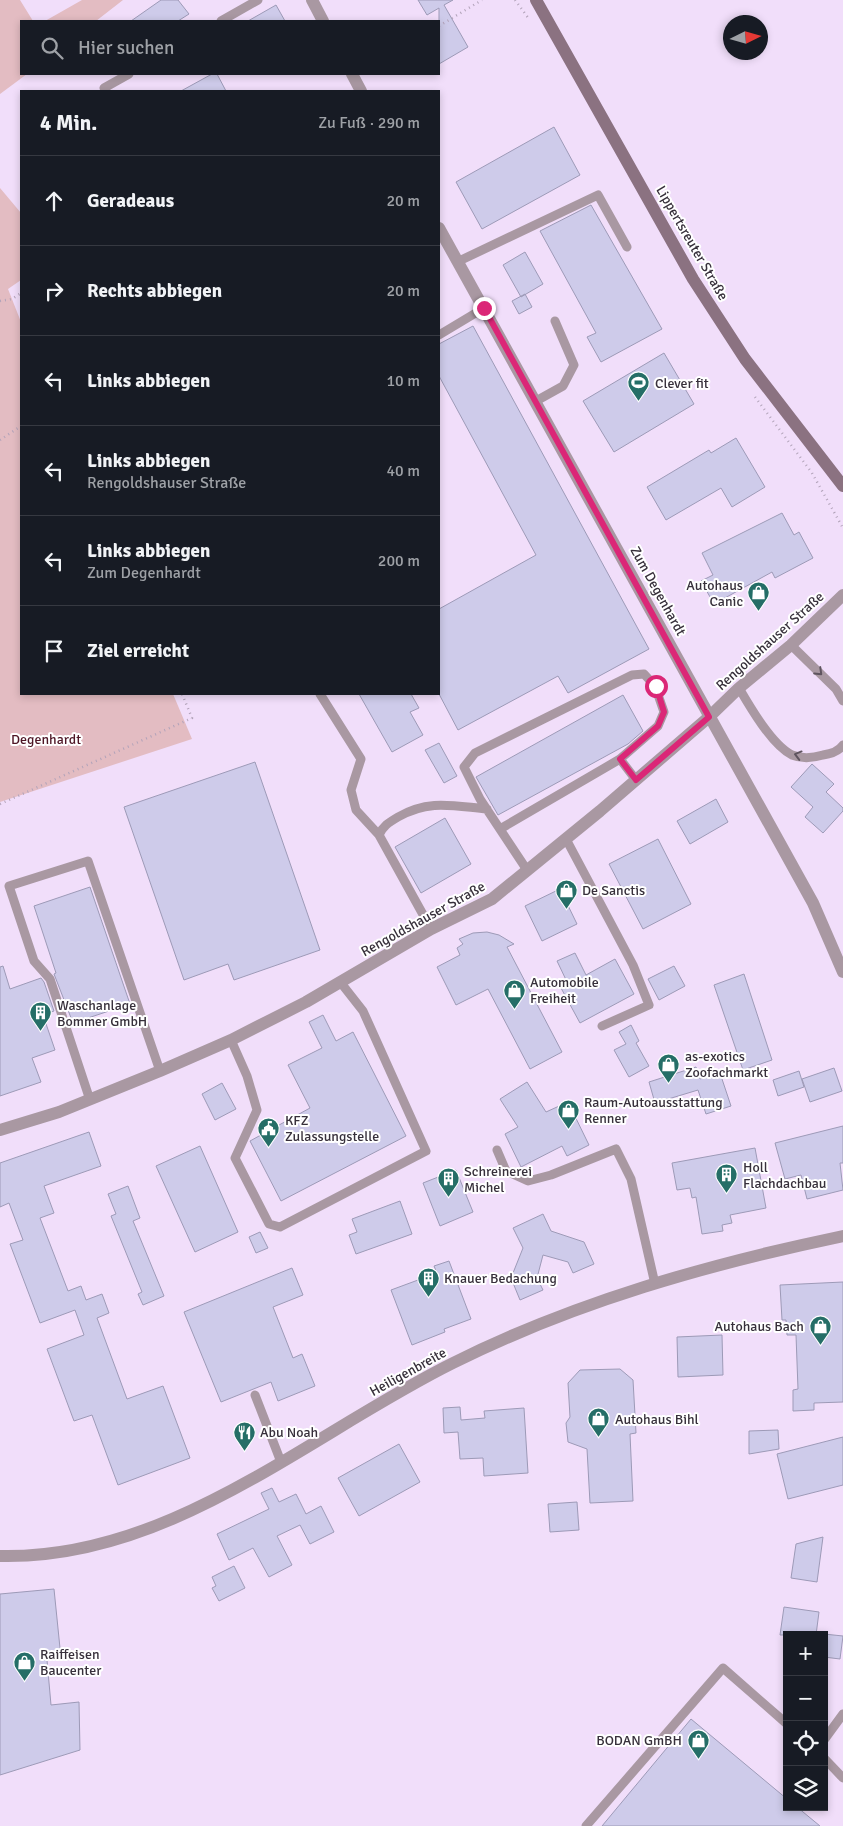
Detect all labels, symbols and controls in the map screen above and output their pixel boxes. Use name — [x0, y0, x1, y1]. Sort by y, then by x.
north arrow — [723, 15, 768, 60]
search box — [20, 20, 440, 75]
icon: search — [38, 34, 66, 62]
text: Hier suchen — [78, 36, 174, 60]
text: 4 Min. — [40, 110, 97, 136]
text: Zu Fuß · 290 m — [318, 113, 420, 133]
street label: Lippertsreuter Straße — [652, 183, 732, 303]
icon: ahead — [40, 187, 68, 215]
text: Geradeaus — [87, 189, 174, 213]
text: 20 m — [386, 191, 420, 211]
icon: right — [40, 277, 68, 305]
text: Rechts abbiegen — [87, 279, 222, 303]
text: 20 m — [386, 281, 420, 301]
route end — [473, 297, 496, 320]
icon: left — [40, 367, 68, 395]
text: Links abbiegen — [87, 369, 210, 393]
text: 10 m — [386, 371, 420, 391]
sports icon: Clever fit — [627, 371, 651, 402]
place label: Clever fit — [655, 375, 709, 392]
text: Links abbiegen — [87, 449, 210, 473]
icon: left — [40, 457, 68, 485]
text: 40 m — [386, 461, 420, 481]
text: Rengoldshauser Straße — [87, 473, 246, 493]
text: Links abbiegen — [87, 539, 210, 563]
street label: Zum Degenhardt — [626, 543, 690, 639]
icon: left — [40, 547, 68, 575]
text: 200 m — [378, 551, 420, 571]
text: Zum Degenhardt — [87, 563, 201, 583]
place label: Autohaus Canic — [686, 577, 743, 610]
shop icon: Autohaus Canic — [747, 581, 771, 612]
street label: Rengoldshauser Straße — [712, 588, 828, 694]
icon: arrive — [40, 637, 68, 665]
text: Ziel erreicht — [87, 639, 189, 663]
one-way arrow — [813, 666, 822, 675]
route start — [645, 675, 668, 698]
park label: Degenhardt — [11, 731, 81, 748]
one-way arrow — [794, 751, 803, 761]
street label: Rengoldshauser Straße — [358, 878, 488, 960]
shop icon: De Sanctis — [554, 878, 578, 909]
place label: De Sanctis — [582, 882, 645, 899]
place label: Automobile Freiheit — [530, 974, 599, 1007]
shop icon: Automobile Freiheit — [502, 978, 526, 1009]
place label: Waschanlage Bommer GmbH — [57, 997, 147, 1030]
building icon: Waschanlage Bommer GmbH — [29, 1001, 53, 1032]
place label: as-exotics Zoofachmarkt — [685, 1048, 768, 1081]
shop icon: as-exotics Zoofachmarkt — [657, 1052, 681, 1083]
place label: Raum-Autoausstattung Renner — [584, 1094, 723, 1127]
shop icon: Raum-Autoausstattung Renner — [556, 1098, 580, 1129]
place label: KFZ Zulassungstelle — [285, 1112, 379, 1145]
public building icon: KFZ Zulassungstelle — [257, 1116, 281, 1147]
place label: Holl Flachdachbau — [743, 1159, 827, 1192]
place label: Schreinerei Michel — [464, 1163, 532, 1196]
building icon: Holl Flachdachbau — [715, 1163, 739, 1194]
building icon: Schreinerei Michel — [436, 1167, 460, 1198]
building icon: Knauer Bedachung — [416, 1266, 440, 1297]
place label: Knauer Bedachung — [444, 1270, 557, 1287]
shop icon: Autohaus Bach — [808, 1314, 832, 1345]
place label: Autohaus Bach — [715, 1318, 804, 1335]
street label: Heiligenbreite — [367, 1344, 449, 1400]
shop icon: Autohaus Bihl — [587, 1407, 611, 1438]
place label: Autohaus Bihl — [615, 1411, 699, 1428]
restaurant icon: Abu Noah — [232, 1420, 256, 1451]
place label: Abu Noah — [260, 1424, 318, 1441]
map controls — [783, 1631, 828, 1811]
button: + — [783, 1631, 828, 1676]
place label: Raiffeisen Baucenter — [40, 1646, 102, 1679]
shop icon: Raiffeisen Baucenter — [12, 1650, 36, 1681]
button: − — [783, 1676, 828, 1721]
button: locate — [783, 1721, 828, 1766]
shop icon: BODAN GmBH — [686, 1728, 710, 1759]
place label: BODAN GmBH — [596, 1732, 682, 1749]
button: layers — [783, 1766, 828, 1811]

